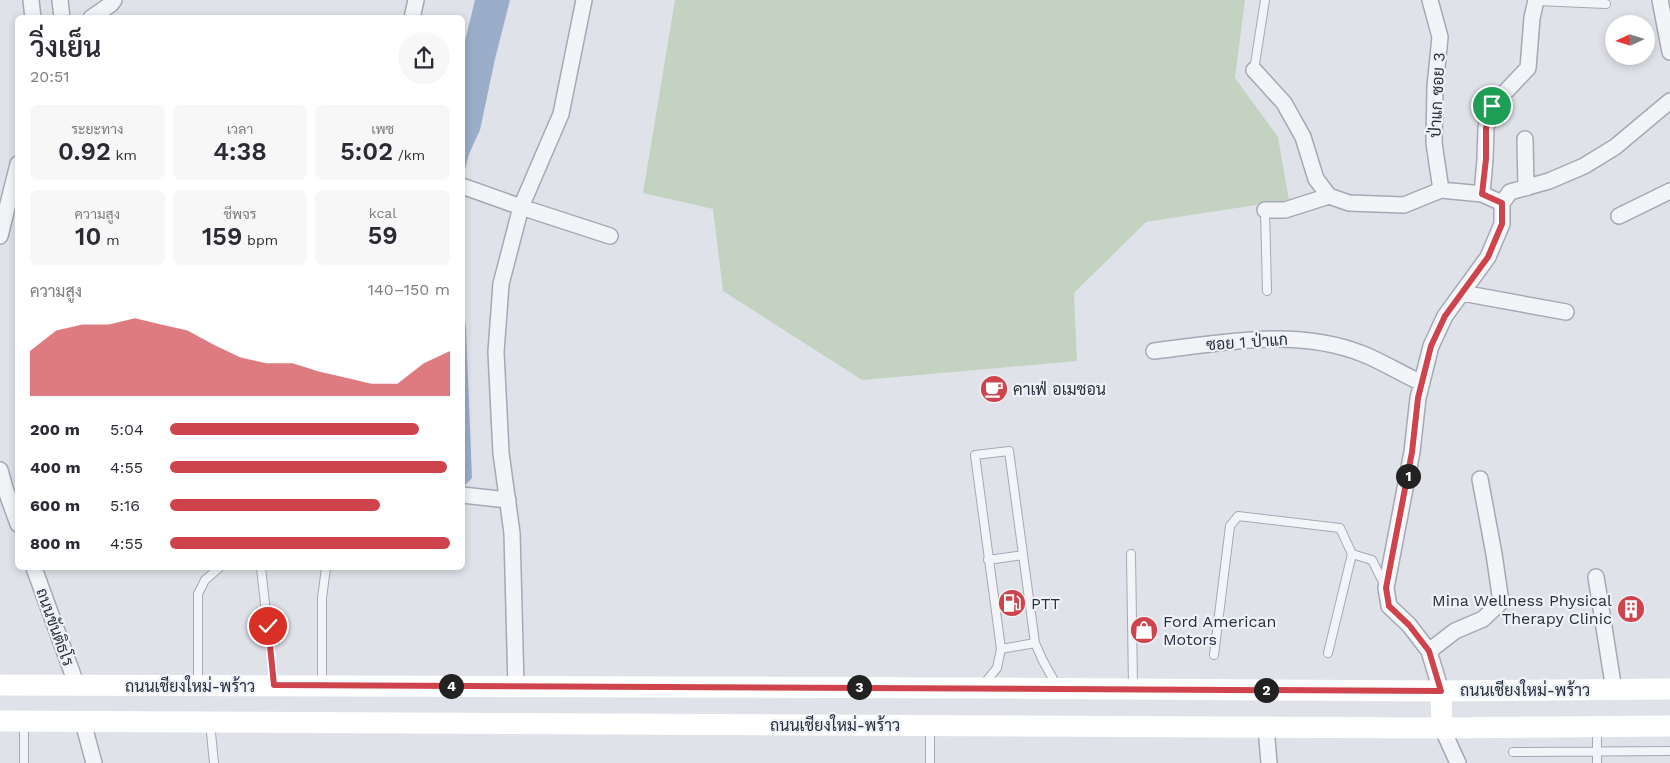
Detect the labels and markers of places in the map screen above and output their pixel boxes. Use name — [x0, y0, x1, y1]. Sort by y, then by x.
pin — [1471, 85, 1513, 127]
cafe icon: คาเฟ่ อเมซอน — [979, 374, 1009, 404]
place label: คาเฟ่ อเมซอน — [1013, 380, 1106, 399]
pin: 1 — [1396, 464, 1420, 488]
fuel station icon: PTT — [997, 588, 1027, 618]
place label: Mina Wellness Physical Therapy Clinic — [1432, 591, 1612, 628]
place label: PTT — [1031, 594, 1060, 613]
building icon: Mina Wellness Physical Therapy Clinic — [1616, 594, 1646, 624]
pin — [247, 605, 289, 647]
place label: Ford American Motors — [1163, 612, 1276, 649]
shop icon: Ford American Motors — [1129, 615, 1159, 645]
pin: 4 — [438, 674, 464, 698]
pin: 3 — [846, 674, 872, 700]
pin: 2 — [1254, 678, 1278, 702]

